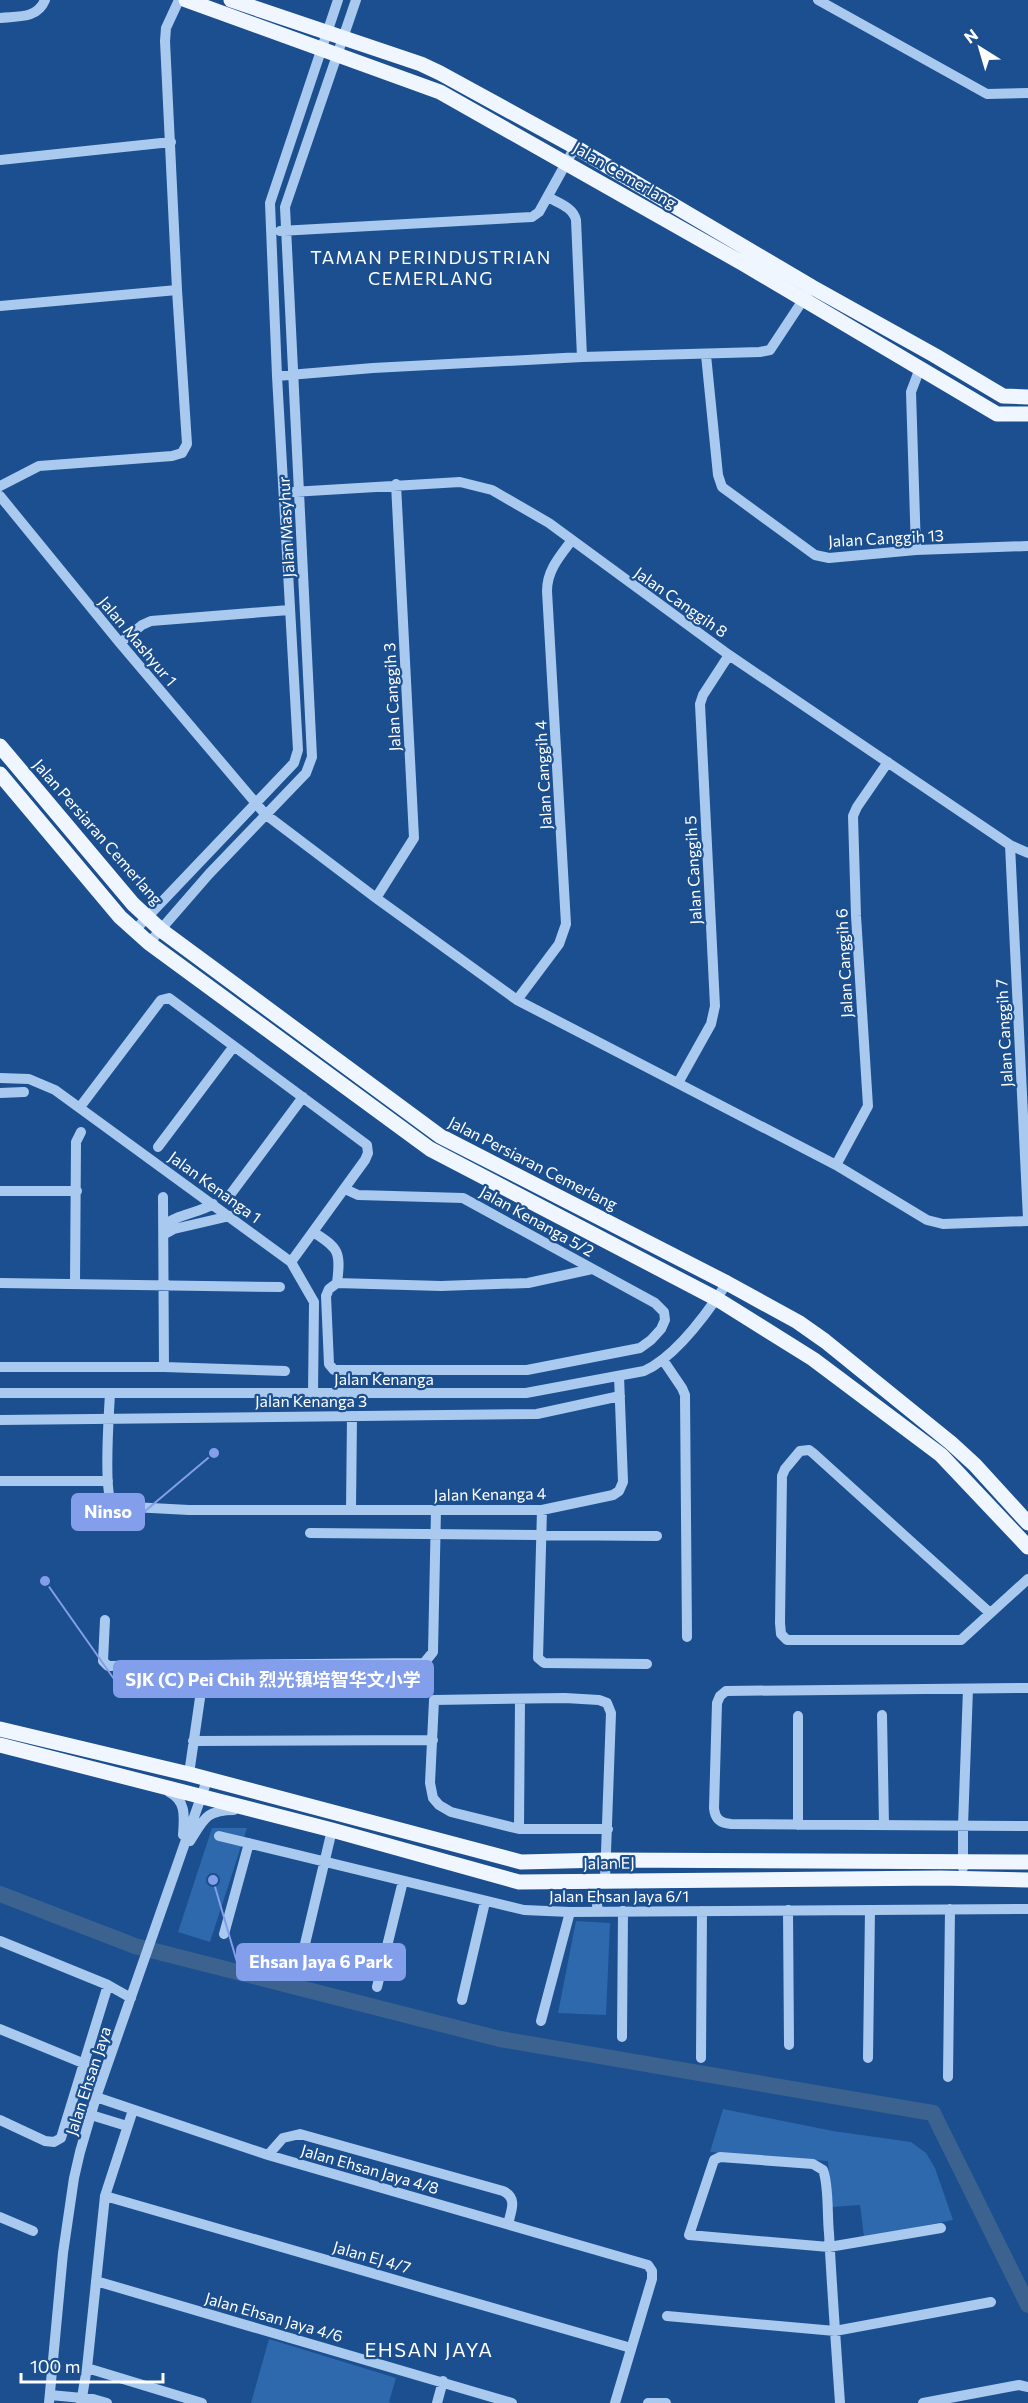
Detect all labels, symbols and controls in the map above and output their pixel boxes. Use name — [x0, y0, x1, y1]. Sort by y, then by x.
north arrow — [950, 18, 1010, 78]
text: N — [960, 24, 981, 47]
street label: Jalan Cemerlang — [570, 137, 681, 212]
district label: TAMAN PERINDUSTRIAN CEMERLANG — [310, 246, 552, 289]
street label: Jalan Masyhur — [273, 475, 298, 578]
street label: Jalan Canggih 13 — [828, 525, 944, 550]
street label: Jalan Canggih 8 — [631, 562, 732, 641]
street label: Jalan Mashyur 1 — [95, 592, 181, 689]
street label: Jalan Canggih 3 — [379, 642, 404, 752]
street label: Jalan Canggih 4 — [530, 719, 555, 830]
street label: Jalan Persiaran Cemerlang — [30, 755, 167, 909]
street label: Jalan Canggih 5 — [680, 815, 705, 925]
street label: Jalan Canggih 6 — [831, 908, 856, 1018]
street label: Jalan Canggih 7 — [991, 978, 1016, 1088]
street label: Jalan Persiaran Cemerlang — [446, 1112, 621, 1214]
street label: Jalan Kenanga 1 — [165, 1147, 265, 1227]
street label: Jalan Kenanga 5/2 — [477, 1181, 598, 1260]
street label: Jalan Kenanga — [334, 1369, 434, 1388]
street label: Jalan Kenanga 3 — [255, 1391, 367, 1410]
street label: Jalan Kenanga 4 — [434, 1483, 547, 1504]
callout: Ninso — [72, 1494, 144, 1530]
text: Ninso — [84, 1500, 132, 1522]
callout: SJK (C) Pei Chih 烈光镇培智华文小学 — [114, 1661, 433, 1697]
text: SJK (C) Pei Chih 烈光镇培智华文小学 — [125, 1668, 421, 1690]
street label: Jalan EJ — [583, 1853, 635, 1872]
street label: Jalan Ehsan Jaya 6/1 — [549, 1886, 689, 1905]
callout: Ehsan Jaya 6 Park — [237, 1944, 405, 1980]
text: Ehsan Jaya 6 Park — [249, 1950, 394, 1972]
street label: Jalan Ehsan Jaya — [61, 2024, 114, 2138]
street label: Jalan Ehsan Jaya 4/8 — [299, 2140, 441, 2197]
street label: Jalan EJ 4/7 — [331, 2236, 413, 2277]
street label: Jalan Ehsan Jaya 4/6 — [203, 2288, 345, 2345]
district label: EHSAN JAYA — [364, 2337, 494, 2361]
scale bar — [21, 2346, 164, 2384]
text: 100 m — [30, 2355, 80, 2377]

